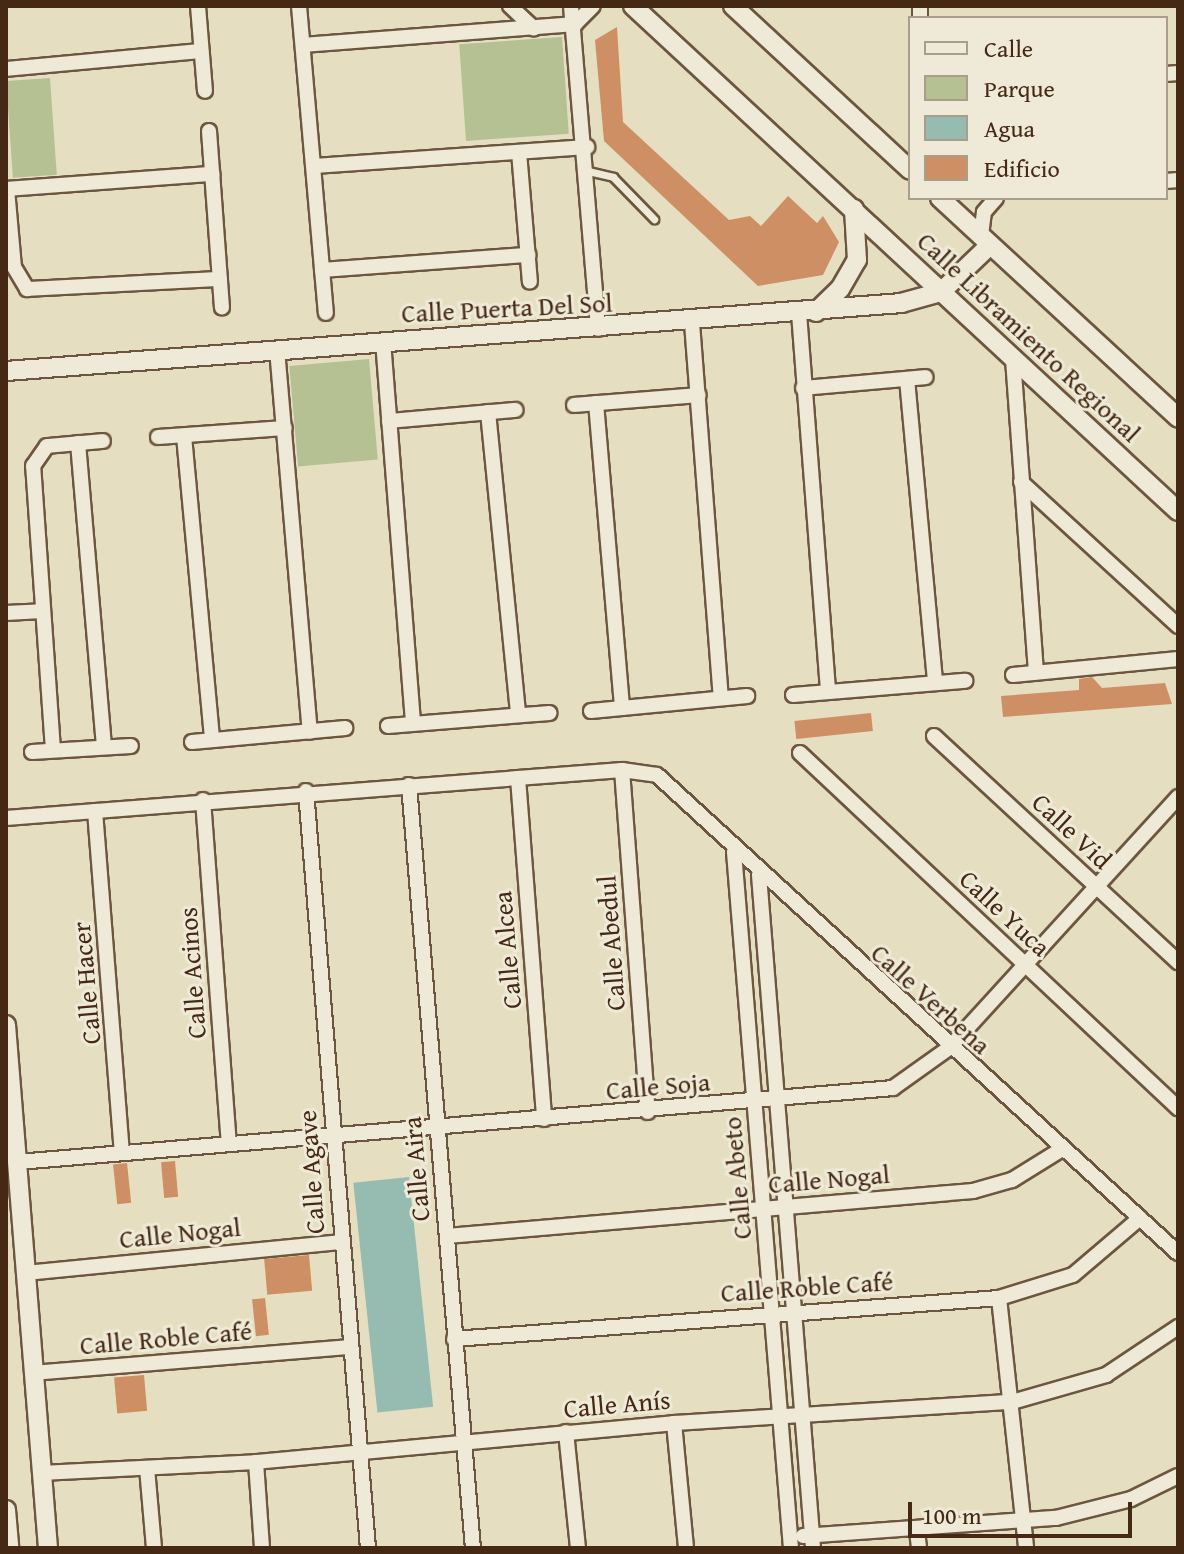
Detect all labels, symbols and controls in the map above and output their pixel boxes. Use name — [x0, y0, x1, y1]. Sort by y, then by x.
legend — [908, 16, 1168, 200]
text: Calle — [984, 31, 1033, 66]
text: Parque — [984, 71, 1055, 106]
text: Agua — [984, 111, 1035, 146]
text: Edificio — [984, 151, 1060, 186]
street label: Calle Libramiento Regional — [911, 226, 1147, 448]
street label: Calle Puerta Del Sol — [401, 287, 613, 329]
street label: Calle Vid — [1026, 786, 1118, 876]
street label: Calle Yuca — [953, 863, 1057, 963]
street label: Calle Abedul — [591, 874, 631, 1012]
street label: Calle Alcea — [486, 890, 528, 1010]
street label: Calle Acinos — [172, 906, 212, 1040]
street label: Calle Hacer — [65, 920, 107, 1046]
street label: Calle Verbena — [865, 937, 997, 1061]
street label: Calle Soja — [605, 1066, 711, 1106]
street label: Calle Agave — [291, 1109, 331, 1235]
street label: Calle Aira — [396, 1115, 436, 1223]
street label: Calle Abeto — [716, 1115, 758, 1241]
street label: Calle Nogal — [767, 1158, 891, 1200]
street label: Calle Nogal — [118, 1211, 242, 1255]
street label: Calle Roble Café — [720, 1265, 894, 1309]
street label: Calle Roble Café — [79, 1315, 253, 1361]
street label: Calle Anís — [562, 1384, 672, 1424]
scale bar — [912, 1486, 1136, 1536]
text: 100 m — [922, 1498, 982, 1533]

